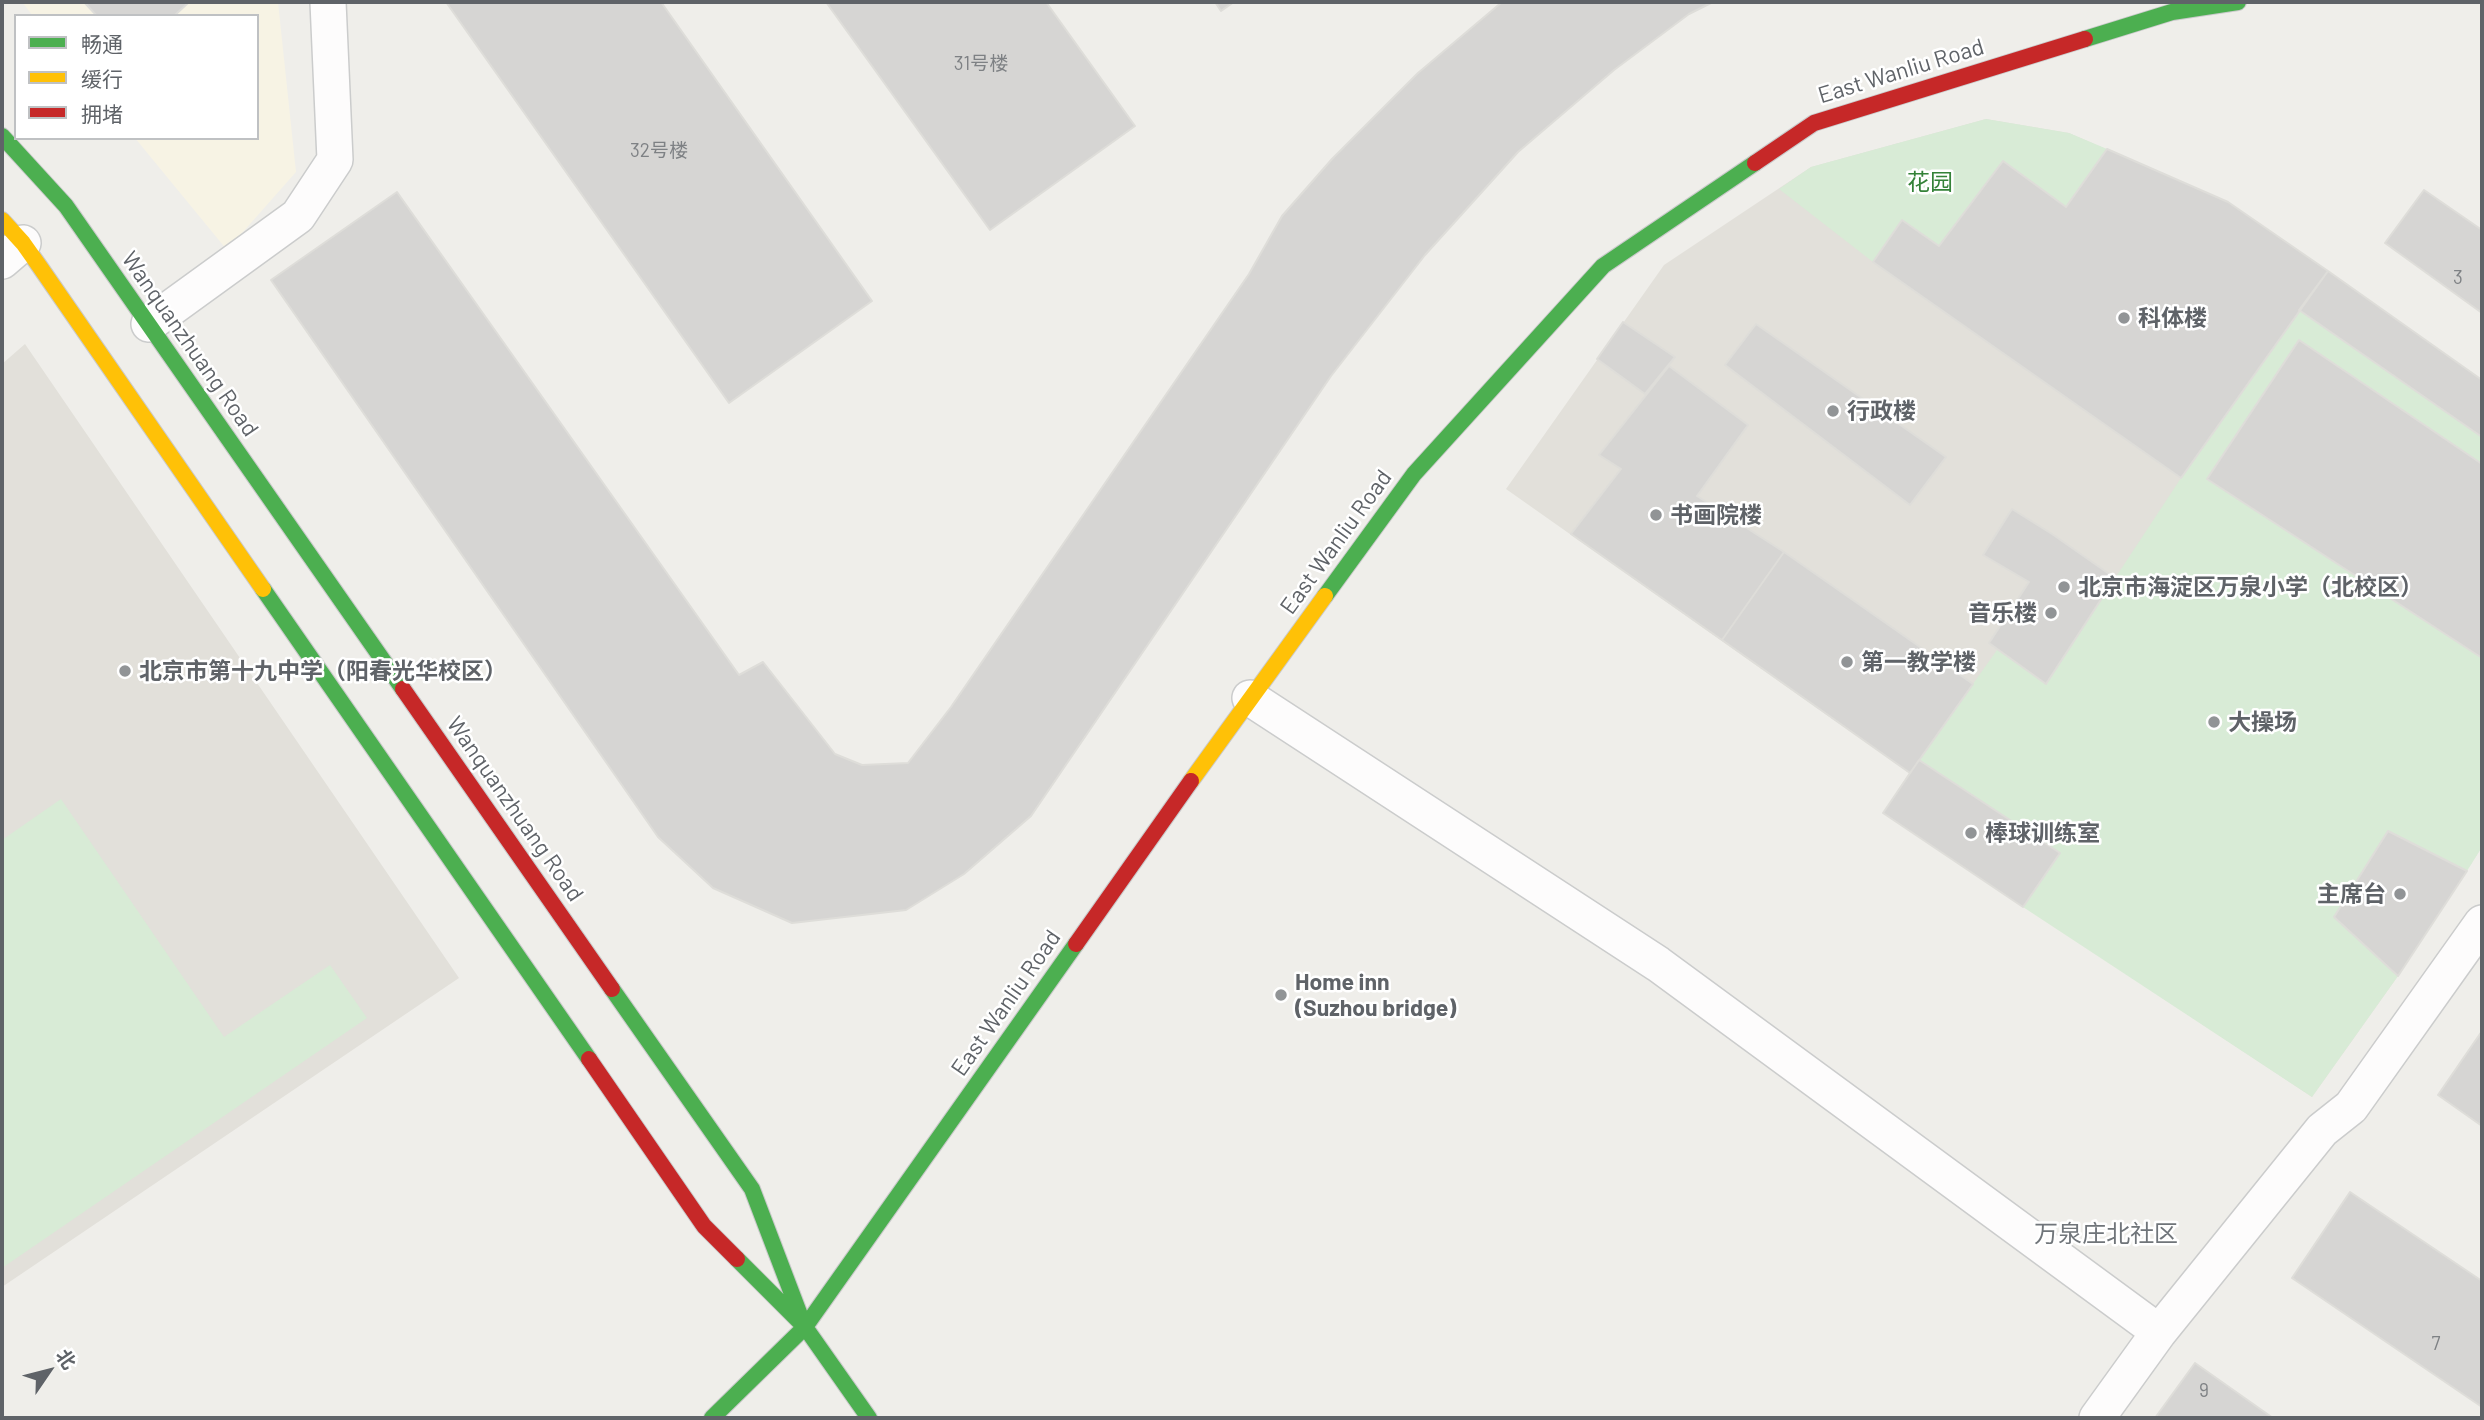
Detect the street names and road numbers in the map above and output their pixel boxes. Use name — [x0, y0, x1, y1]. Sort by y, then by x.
street label: East Wanliu Road — [1815, 33, 1987, 109]
street label: Wanquanzhuang Road — [116, 246, 264, 442]
street label: East Wanliu Road — [1274, 464, 1398, 620]
street label: Wanquanzhuang Road — [441, 711, 589, 907]
street label: East Wanliu Road — [945, 925, 1067, 1081]

